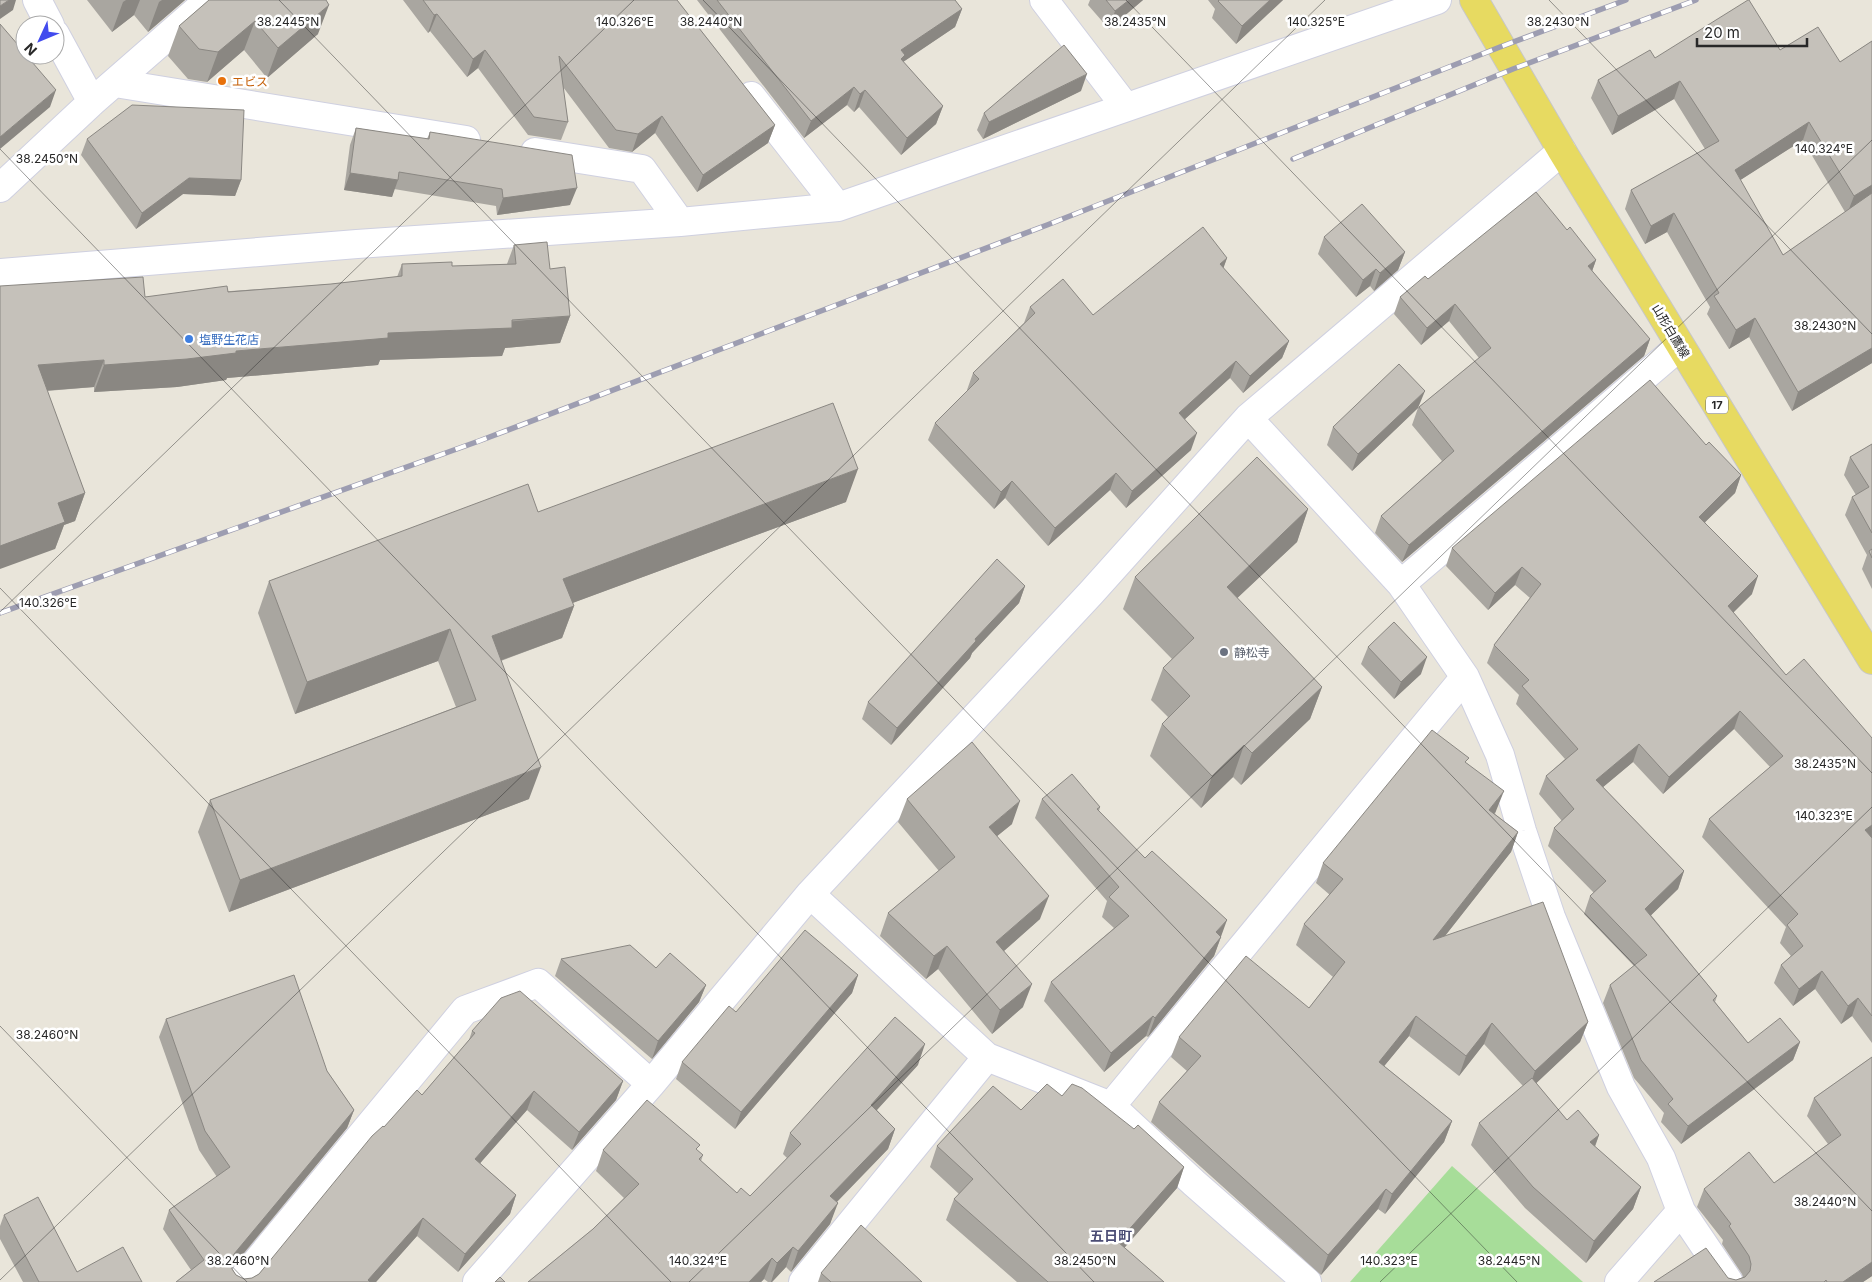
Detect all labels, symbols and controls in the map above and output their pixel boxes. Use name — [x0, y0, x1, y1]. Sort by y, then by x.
text: 38.2445°N — [257, 14, 319, 29]
text: 140.326°E — [596, 14, 654, 29]
text: 38.2440°N — [680, 14, 742, 29]
text: 38.2435°N — [1104, 14, 1166, 29]
text: 140.325°E — [1287, 14, 1345, 29]
text: 38.2430°N — [1527, 14, 1589, 29]
north arrow — [15, 15, 65, 65]
scale bar — [1697, 15, 1807, 47]
text: 20 m — [1704, 23, 1740, 42]
text: N — [20, 40, 40, 59]
place label: エビス — [232, 74, 268, 89]
marker: エビス — [216, 75, 228, 87]
text: 140.324°E — [1795, 141, 1853, 156]
text: 38.2450°N — [16, 151, 78, 166]
street label: 山形白鷹線 — [1649, 301, 1693, 361]
text: 38.2430°N — [1794, 318, 1856, 333]
place label: 塩野生花店 — [199, 332, 259, 347]
marker: 塩野生花店 — [183, 333, 195, 345]
road number: 17 — [1706, 396, 1728, 414]
text: 140.326°E — [19, 595, 77, 610]
place label: 静松寺 — [1234, 645, 1270, 660]
marker: 静松寺 — [1218, 646, 1230, 658]
text: 38.2435°N — [1794, 756, 1856, 771]
text: 140.323°E — [1795, 808, 1853, 823]
text: 38.2460°N — [16, 1027, 78, 1042]
text: 38.2440°N — [1794, 1194, 1856, 1209]
district label: 五日町 — [1090, 1227, 1132, 1244]
text: 38.2460°N — [207, 1253, 269, 1268]
text: 140.324°E — [669, 1253, 727, 1268]
text: 38.2450°N — [1054, 1253, 1116, 1268]
text: 140.323°E — [1360, 1253, 1418, 1268]
text: 38.2445°N — [1478, 1253, 1540, 1268]

